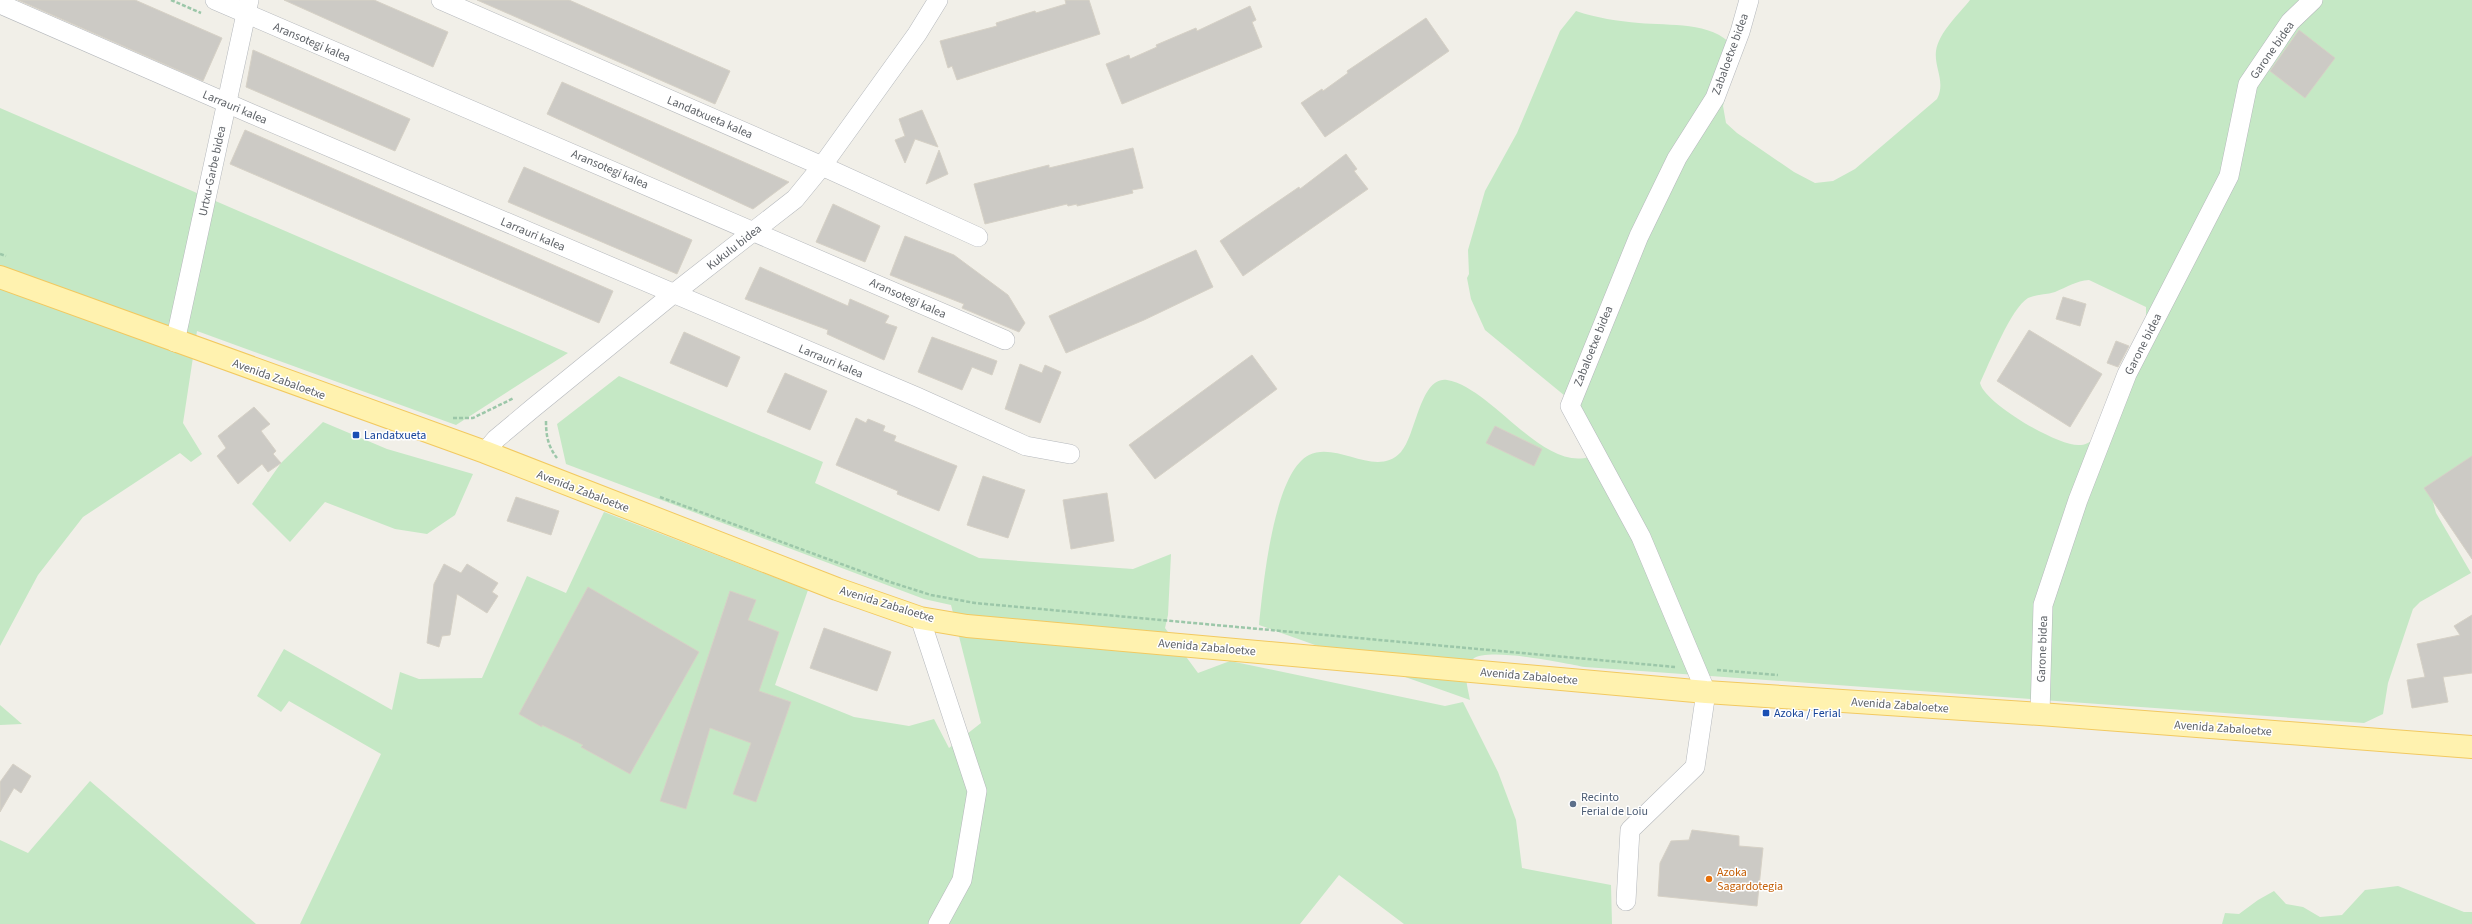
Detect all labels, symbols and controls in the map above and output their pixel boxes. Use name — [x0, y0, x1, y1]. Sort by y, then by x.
street label: Zabaloetxe bidea — [1708, 11, 1753, 97]
street label: Garone bidea — [2246, 18, 2299, 83]
street label: Aransotegi kalea — [271, 19, 353, 66]
street label: Larrauri kalea — [200, 86, 270, 129]
street label: Landatxueta kalea — [664, 92, 755, 143]
street label: Urtxu-Garbe bidea — [195, 124, 230, 218]
street label: Aransotegi kalea — [569, 146, 651, 193]
street label: Larrauri kalea — [498, 213, 568, 256]
street label: Kukulu bidea — [703, 220, 765, 274]
street label: Aransotegi kalea — [867, 274, 949, 323]
street label: Zabaloetxe bidea — [1570, 303, 1617, 389]
street label: Garone bidea — [2121, 311, 2166, 378]
street label: Larrauri kalea — [796, 340, 866, 383]
street label: Avenida Zabaloetxe — [230, 355, 328, 404]
place label: Landatxueta — [364, 427, 426, 444]
marker: Landatxueta — [351, 430, 361, 440]
street label: Avenida Zabaloetxe — [534, 466, 632, 517]
street label: Avenida Zabaloetxe — [838, 582, 936, 627]
street label: Garone bidea — [2033, 615, 2052, 683]
street label: Avenida Zabaloetxe — [1158, 635, 1256, 660]
street label: Avenida Zabaloetxe — [1480, 664, 1578, 689]
street label: Avenida Zabaloetxe — [1851, 694, 1949, 717]
place label: Azoka / Ferial — [1774, 705, 1841, 722]
marker: Azoka / Ferial — [1761, 708, 1771, 718]
street label: Avenida Zabaloetxe — [2174, 717, 2272, 740]
place label: Recinto Ferial de Loiu — [1581, 789, 1648, 820]
marker: Recinto Ferial de Loiu — [1568, 799, 1578, 809]
place label: Azoka Sagardotegia — [1717, 864, 1783, 895]
marker: Azoka Sagardotegia — [1704, 874, 1714, 884]

